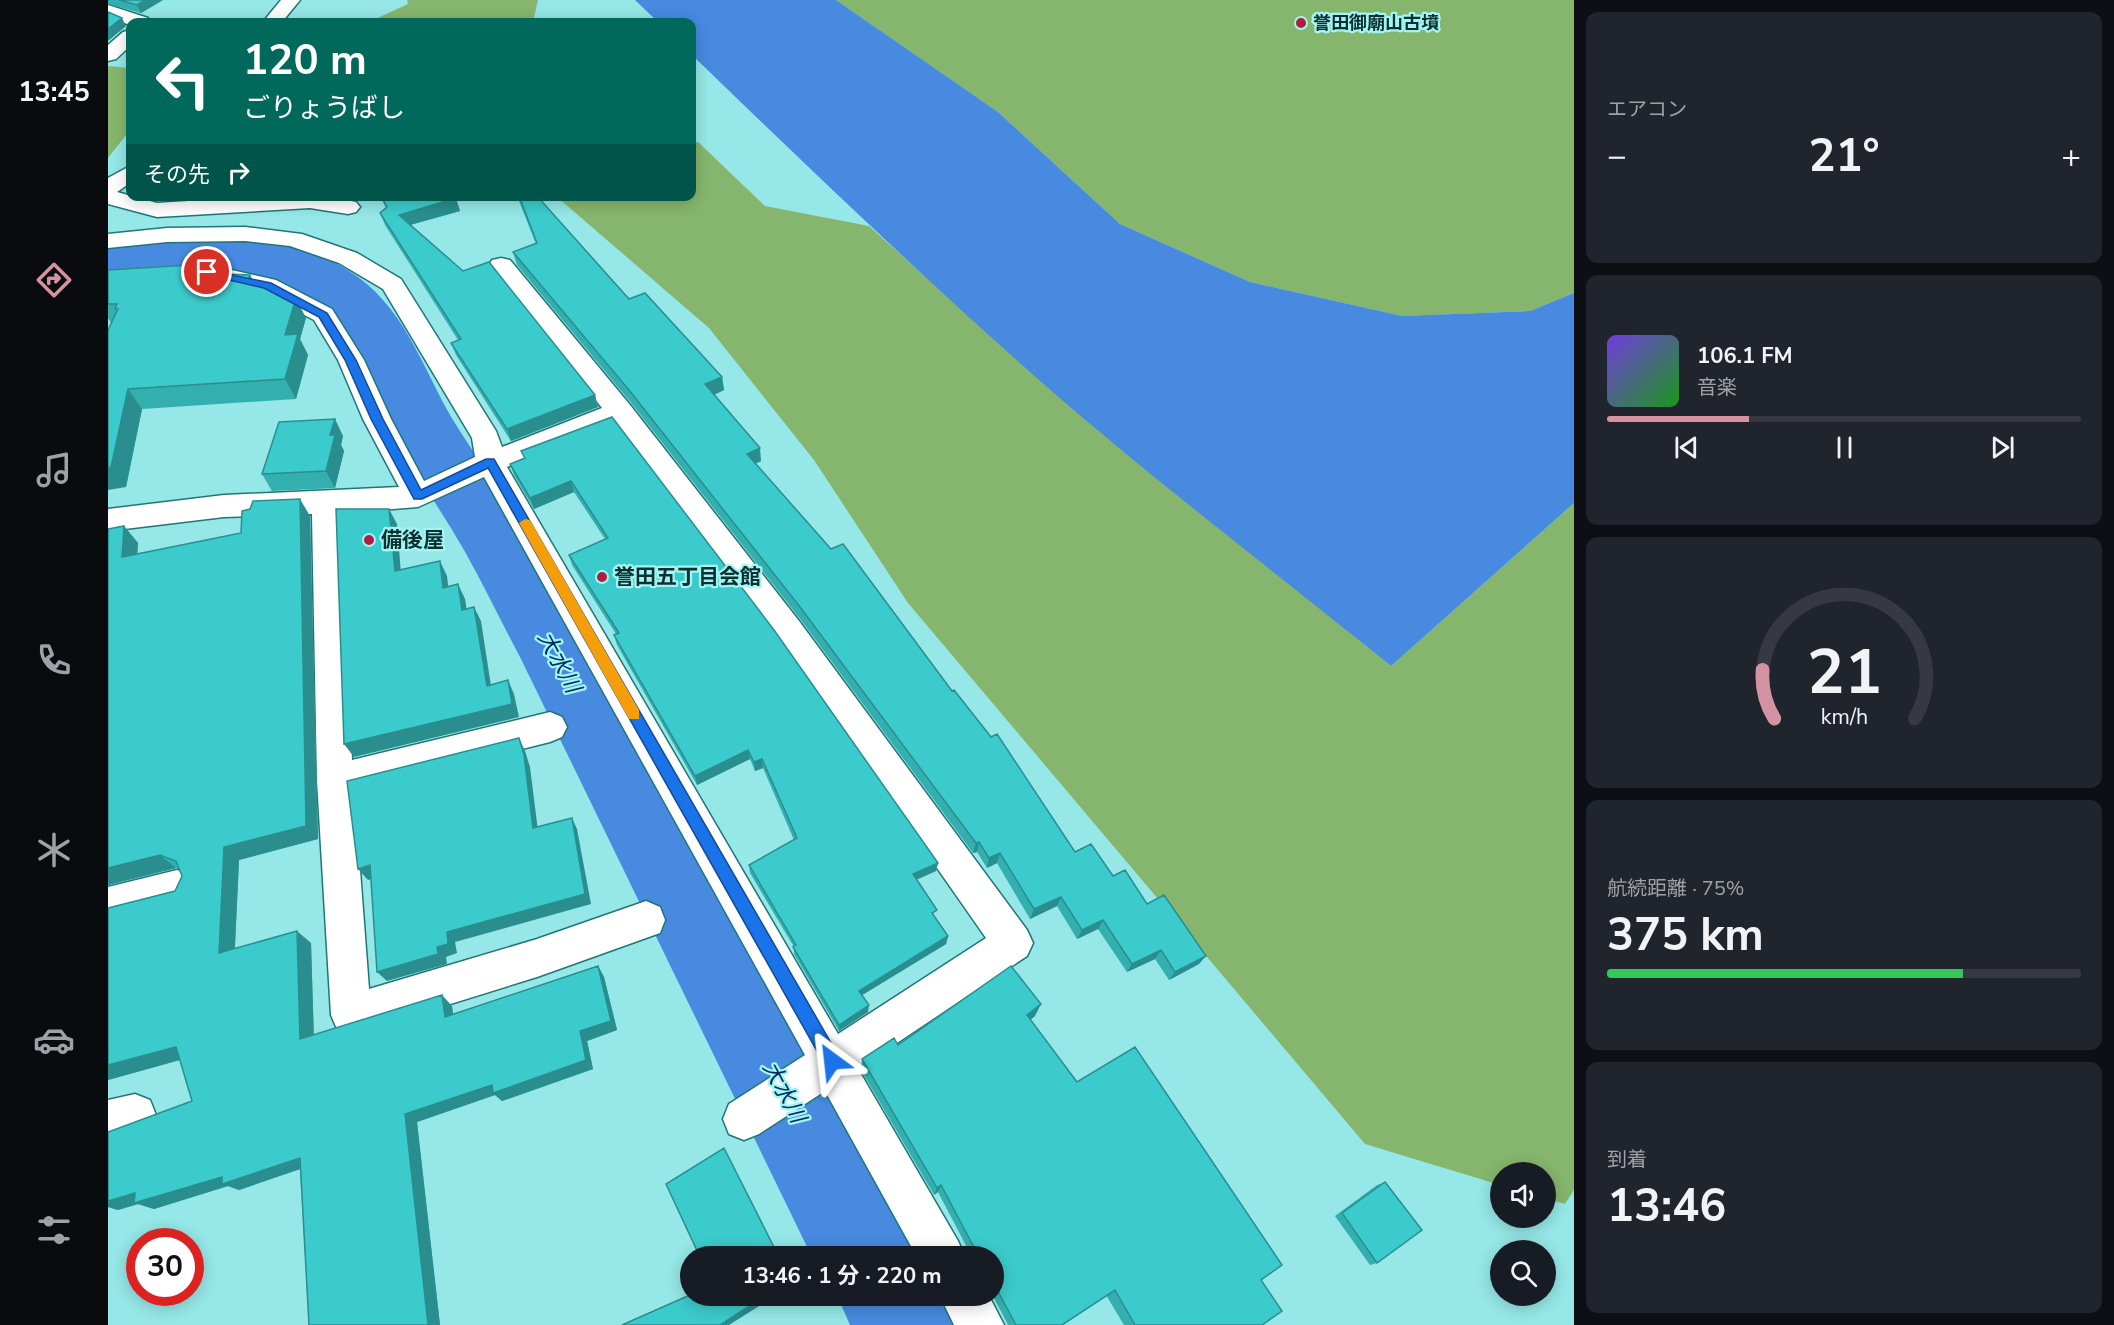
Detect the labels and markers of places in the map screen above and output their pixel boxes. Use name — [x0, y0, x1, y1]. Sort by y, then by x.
place label: 誉田御廟山古墳 — [1313, 11, 1439, 35]
marker: 誉田御廟山古墳 — [1294, 16, 1308, 30]
pin — [181, 246, 232, 297]
place label: 備後屋 — [381, 526, 444, 554]
marker: 備後屋 — [362, 533, 376, 547]
place label: 誉田五丁目会館 — [614, 563, 761, 591]
marker: 誉田五丁目会館 — [595, 570, 609, 584]

